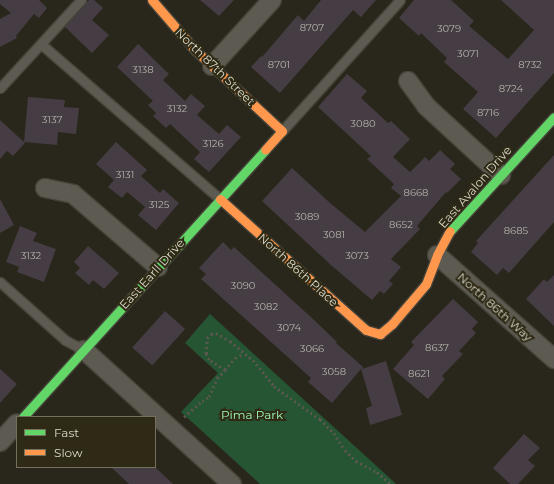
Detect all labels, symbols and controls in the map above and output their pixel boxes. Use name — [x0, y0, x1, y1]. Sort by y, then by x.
house number: 8707 — [300, 22, 324, 34]
house number: 3079 — [437, 23, 461, 35]
street label: North 87th Street — [172, 25, 258, 109]
house number: 3071 — [457, 48, 479, 60]
house number: 8701 — [268, 59, 290, 71]
house number: 8732 — [518, 59, 542, 71]
house number: 3138 — [132, 64, 154, 76]
house number: 8724 — [499, 83, 523, 95]
house number: 3132 — [167, 103, 187, 115]
house number: 8716 — [477, 107, 499, 119]
house number: 3137 — [42, 114, 62, 126]
house number: 3080 — [350, 118, 376, 130]
house number: 3126 — [203, 138, 223, 150]
street label: East Avalon Drive — [435, 143, 515, 231]
house number: 3131 — [116, 169, 134, 181]
house number: 8668 — [404, 187, 428, 199]
house number: 3125 — [149, 199, 169, 211]
house number: 3089 — [295, 211, 319, 223]
house number: 8652 — [389, 219, 413, 231]
house number: 8685 — [504, 225, 528, 237]
house number: 3081 — [323, 229, 345, 241]
street label: North 86th Place — [255, 230, 341, 310]
street label: East Earll Drive — [117, 236, 187, 312]
house number: 3132 — [21, 250, 41, 262]
house number: 3073 — [345, 250, 369, 262]
street label: North 86th Way — [455, 270, 535, 344]
house number: 3090 — [231, 280, 255, 292]
house number: 3082 — [254, 301, 278, 313]
house number: 3074 — [277, 322, 301, 334]
house number: 8637 — [425, 342, 449, 354]
house number: 3066 — [300, 343, 324, 355]
house number: 3058 — [322, 366, 346, 378]
house number: 8621 — [408, 368, 430, 380]
park label: Pima Park — [221, 408, 283, 422]
legend — [16, 416, 156, 468]
text: Fast — [54, 425, 79, 440]
text: Slow — [54, 445, 83, 460]

